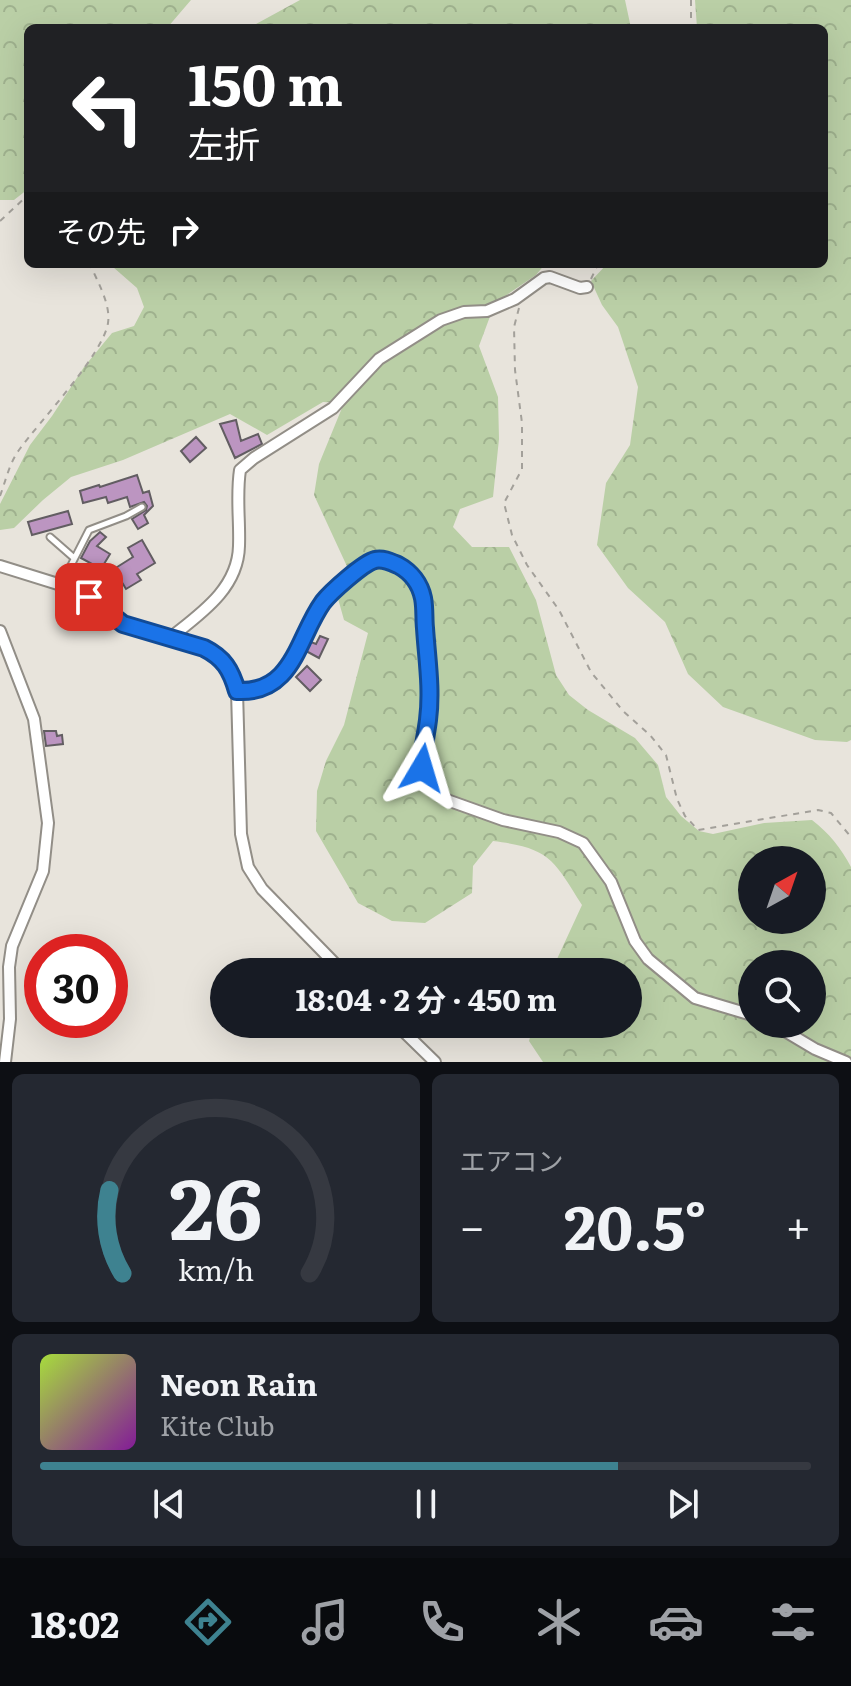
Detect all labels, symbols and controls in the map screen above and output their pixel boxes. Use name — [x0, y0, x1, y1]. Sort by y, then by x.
text: 150 m — [188, 40, 343, 123]
icon: left — [56, 56, 160, 160]
text: 左折 — [188, 116, 260, 169]
text: その先 — [56, 208, 146, 252]
icon: right — [162, 208, 206, 252]
pin — [55, 563, 123, 631]
icon: arrive — [67, 575, 111, 619]
position arrow — [380, 726, 464, 810]
north arrow — [738, 846, 826, 934]
map controls — [738, 846, 826, 1038]
speed limit sign: 30 — [24, 934, 128, 1038]
button: search — [738, 950, 826, 1038]
text: 18:04 · 2 分 · 450 m — [295, 976, 557, 1020]
text: エアコン — [460, 1140, 564, 1179]
text: 26 — [169, 1142, 262, 1266]
text: 20.5° — [564, 1179, 707, 1268]
text: − — [460, 1191, 485, 1257]
text: + — [785, 1191, 811, 1257]
text: km/h — [178, 1247, 254, 1290]
text: Neon Rain — [160, 1361, 318, 1405]
text: Kite Club — [160, 1405, 275, 1444]
icon: previous — [147, 1482, 191, 1526]
icon: pause — [404, 1482, 448, 1526]
icon: next — [661, 1482, 705, 1526]
icon: directions — [180, 1594, 236, 1650]
icon: music — [297, 1594, 353, 1650]
icon: phone — [414, 1594, 470, 1650]
icon: climate — [531, 1594, 587, 1650]
icon: car — [648, 1594, 704, 1650]
icon: filters — [765, 1594, 821, 1650]
text: 18:02 — [30, 1596, 119, 1649]

